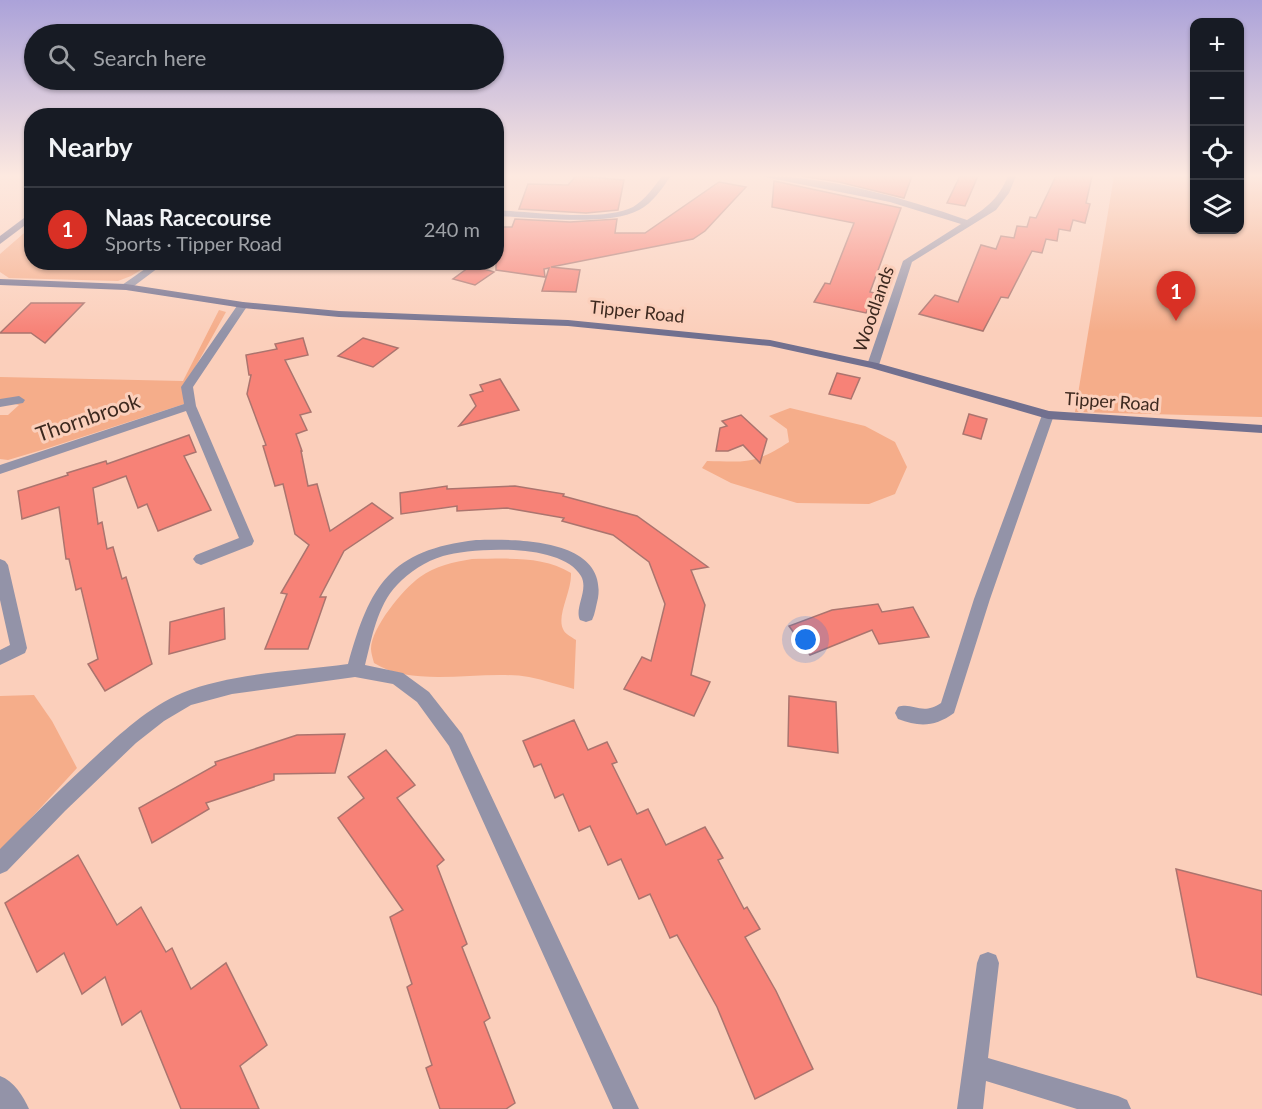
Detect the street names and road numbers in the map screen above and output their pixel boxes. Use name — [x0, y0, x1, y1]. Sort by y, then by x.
street label: Woodlands — [848, 263, 898, 354]
street label: Tipper Road — [589, 295, 686, 327]
street label: Thornbrook — [32, 387, 143, 446]
street label: Tipper Road — [1064, 387, 1160, 415]

